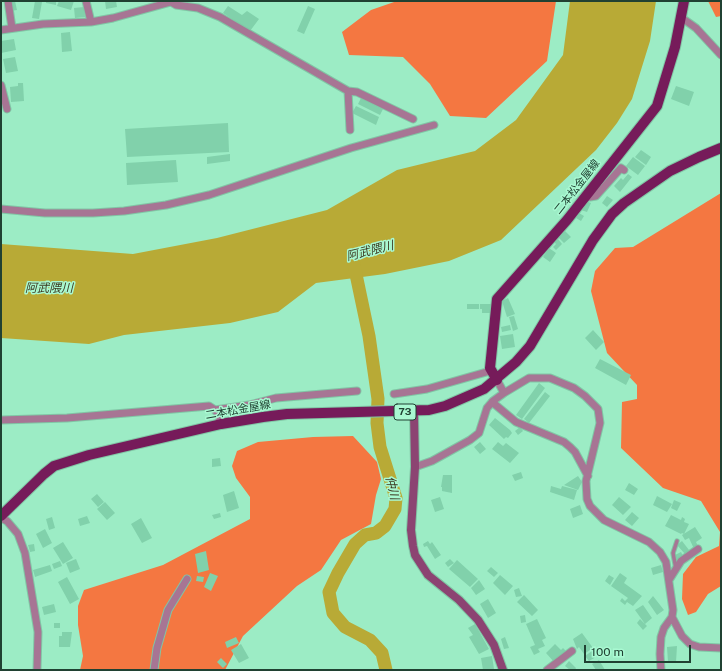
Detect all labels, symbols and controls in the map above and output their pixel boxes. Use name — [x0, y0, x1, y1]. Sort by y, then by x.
street label: 二本松金屋線 — [551, 157, 603, 217]
water label: 阿武隈川 — [345, 238, 395, 264]
water label: 阿武隈川 — [25, 281, 73, 295]
street label: 二本松金屋線 — [204, 398, 272, 422]
road number: 73 — [394, 404, 416, 420]
water label: 仲川 — [382, 475, 402, 501]
scale bar — [586, 637, 693, 663]
text: 100 m — [591, 645, 624, 659]

